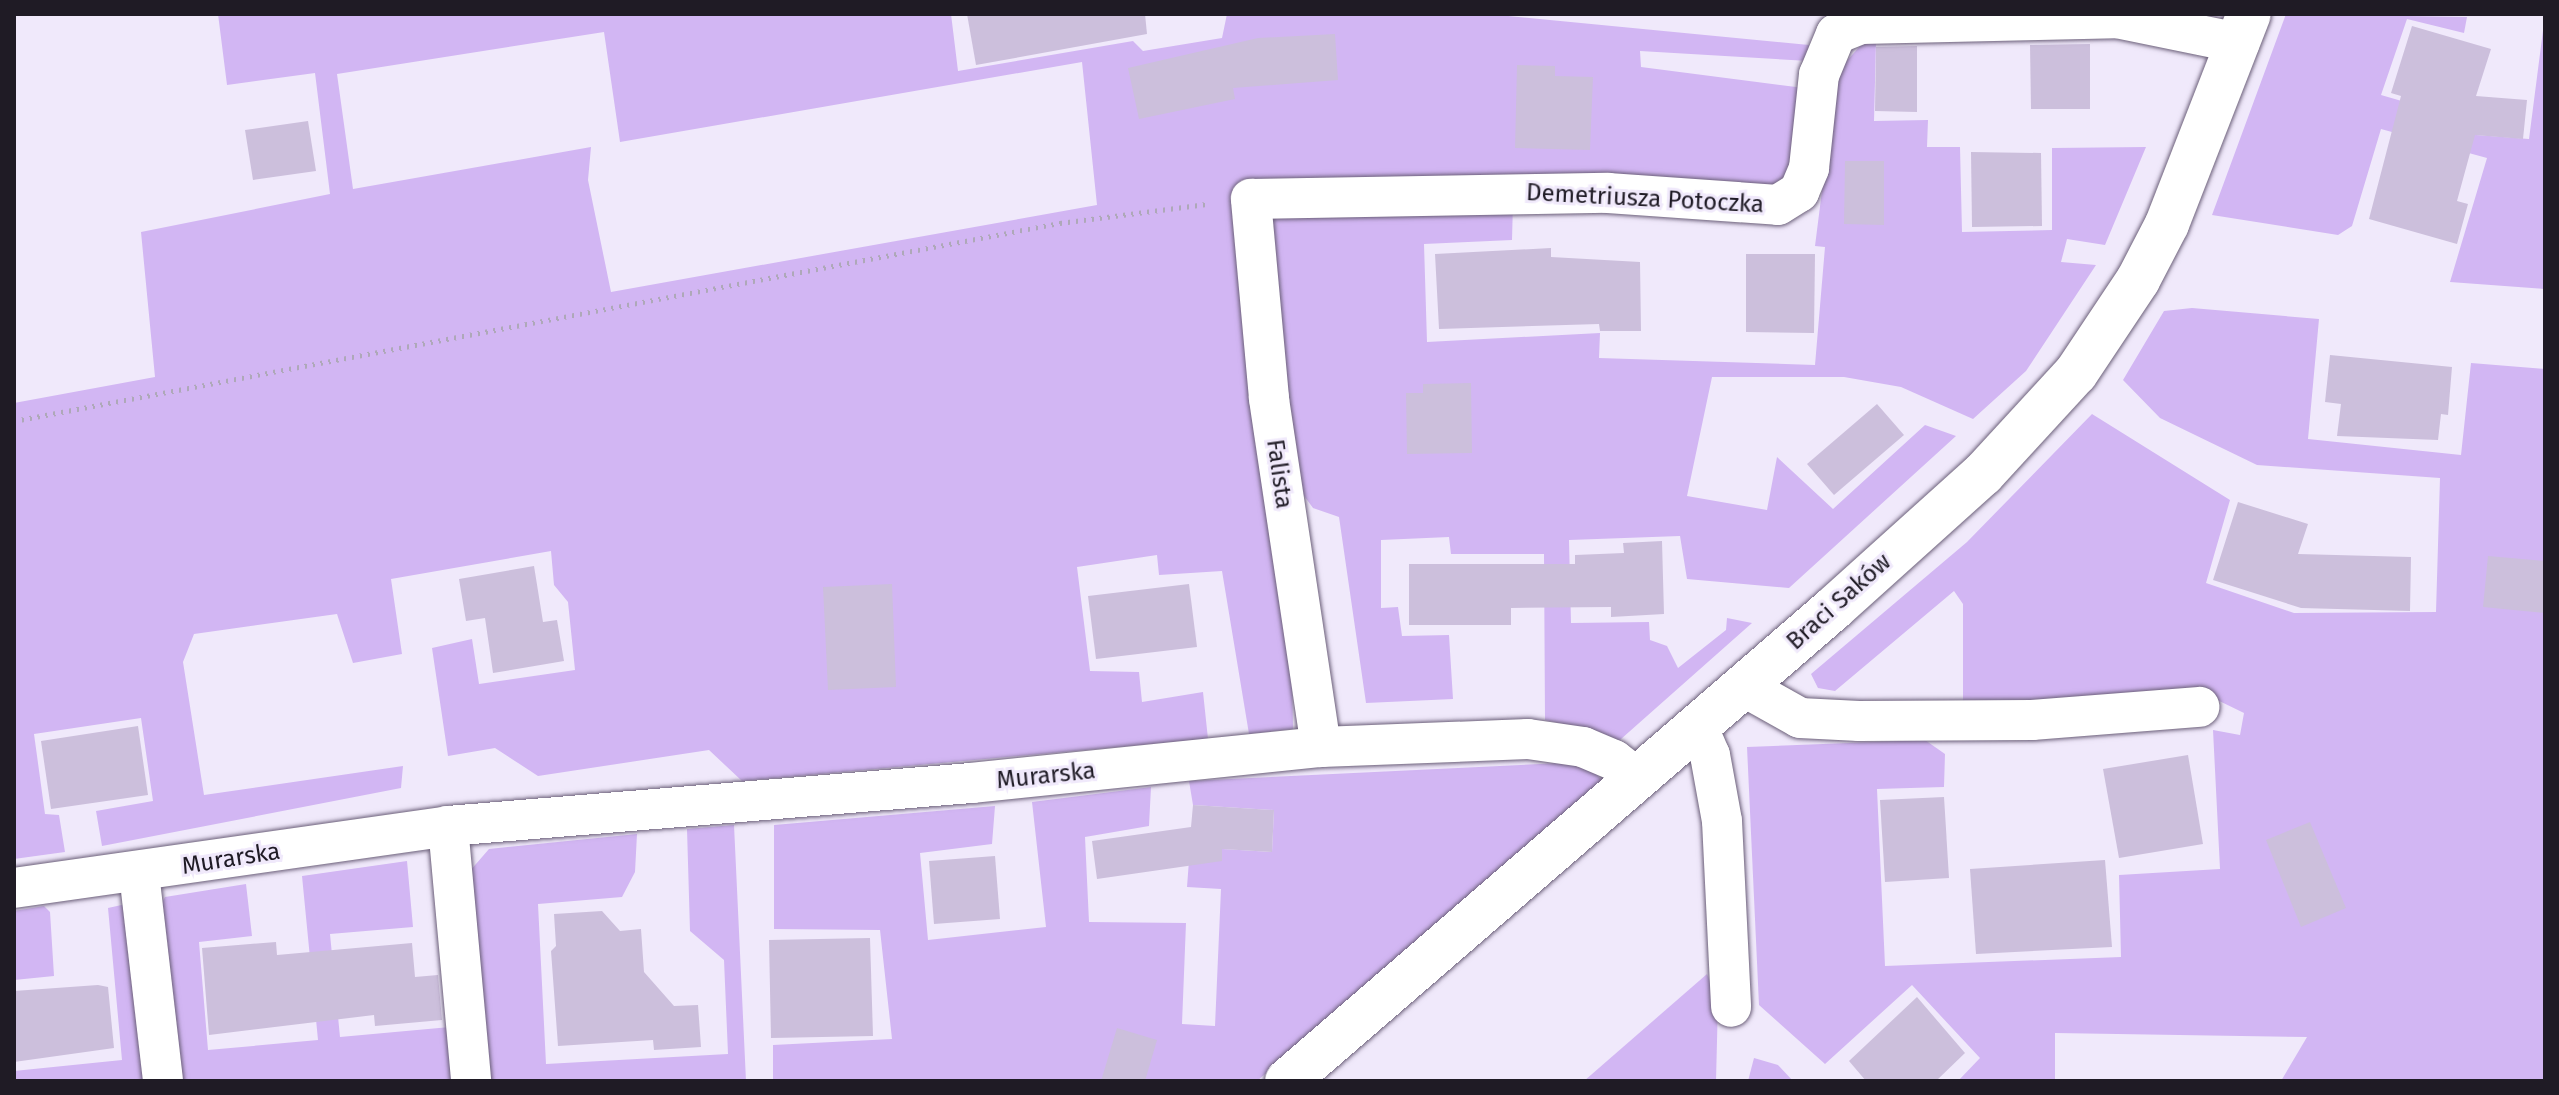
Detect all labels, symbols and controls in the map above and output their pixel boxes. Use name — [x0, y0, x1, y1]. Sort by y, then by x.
street label: Demetriusza Potoczka — [1525, 178, 1765, 220]
street label: Falista — [1260, 437, 1298, 511]
street label: Braci Saków — [1781, 548, 1897, 656]
street label: Murarska — [995, 756, 1097, 796]
street label: Murarska — [180, 837, 282, 881]

